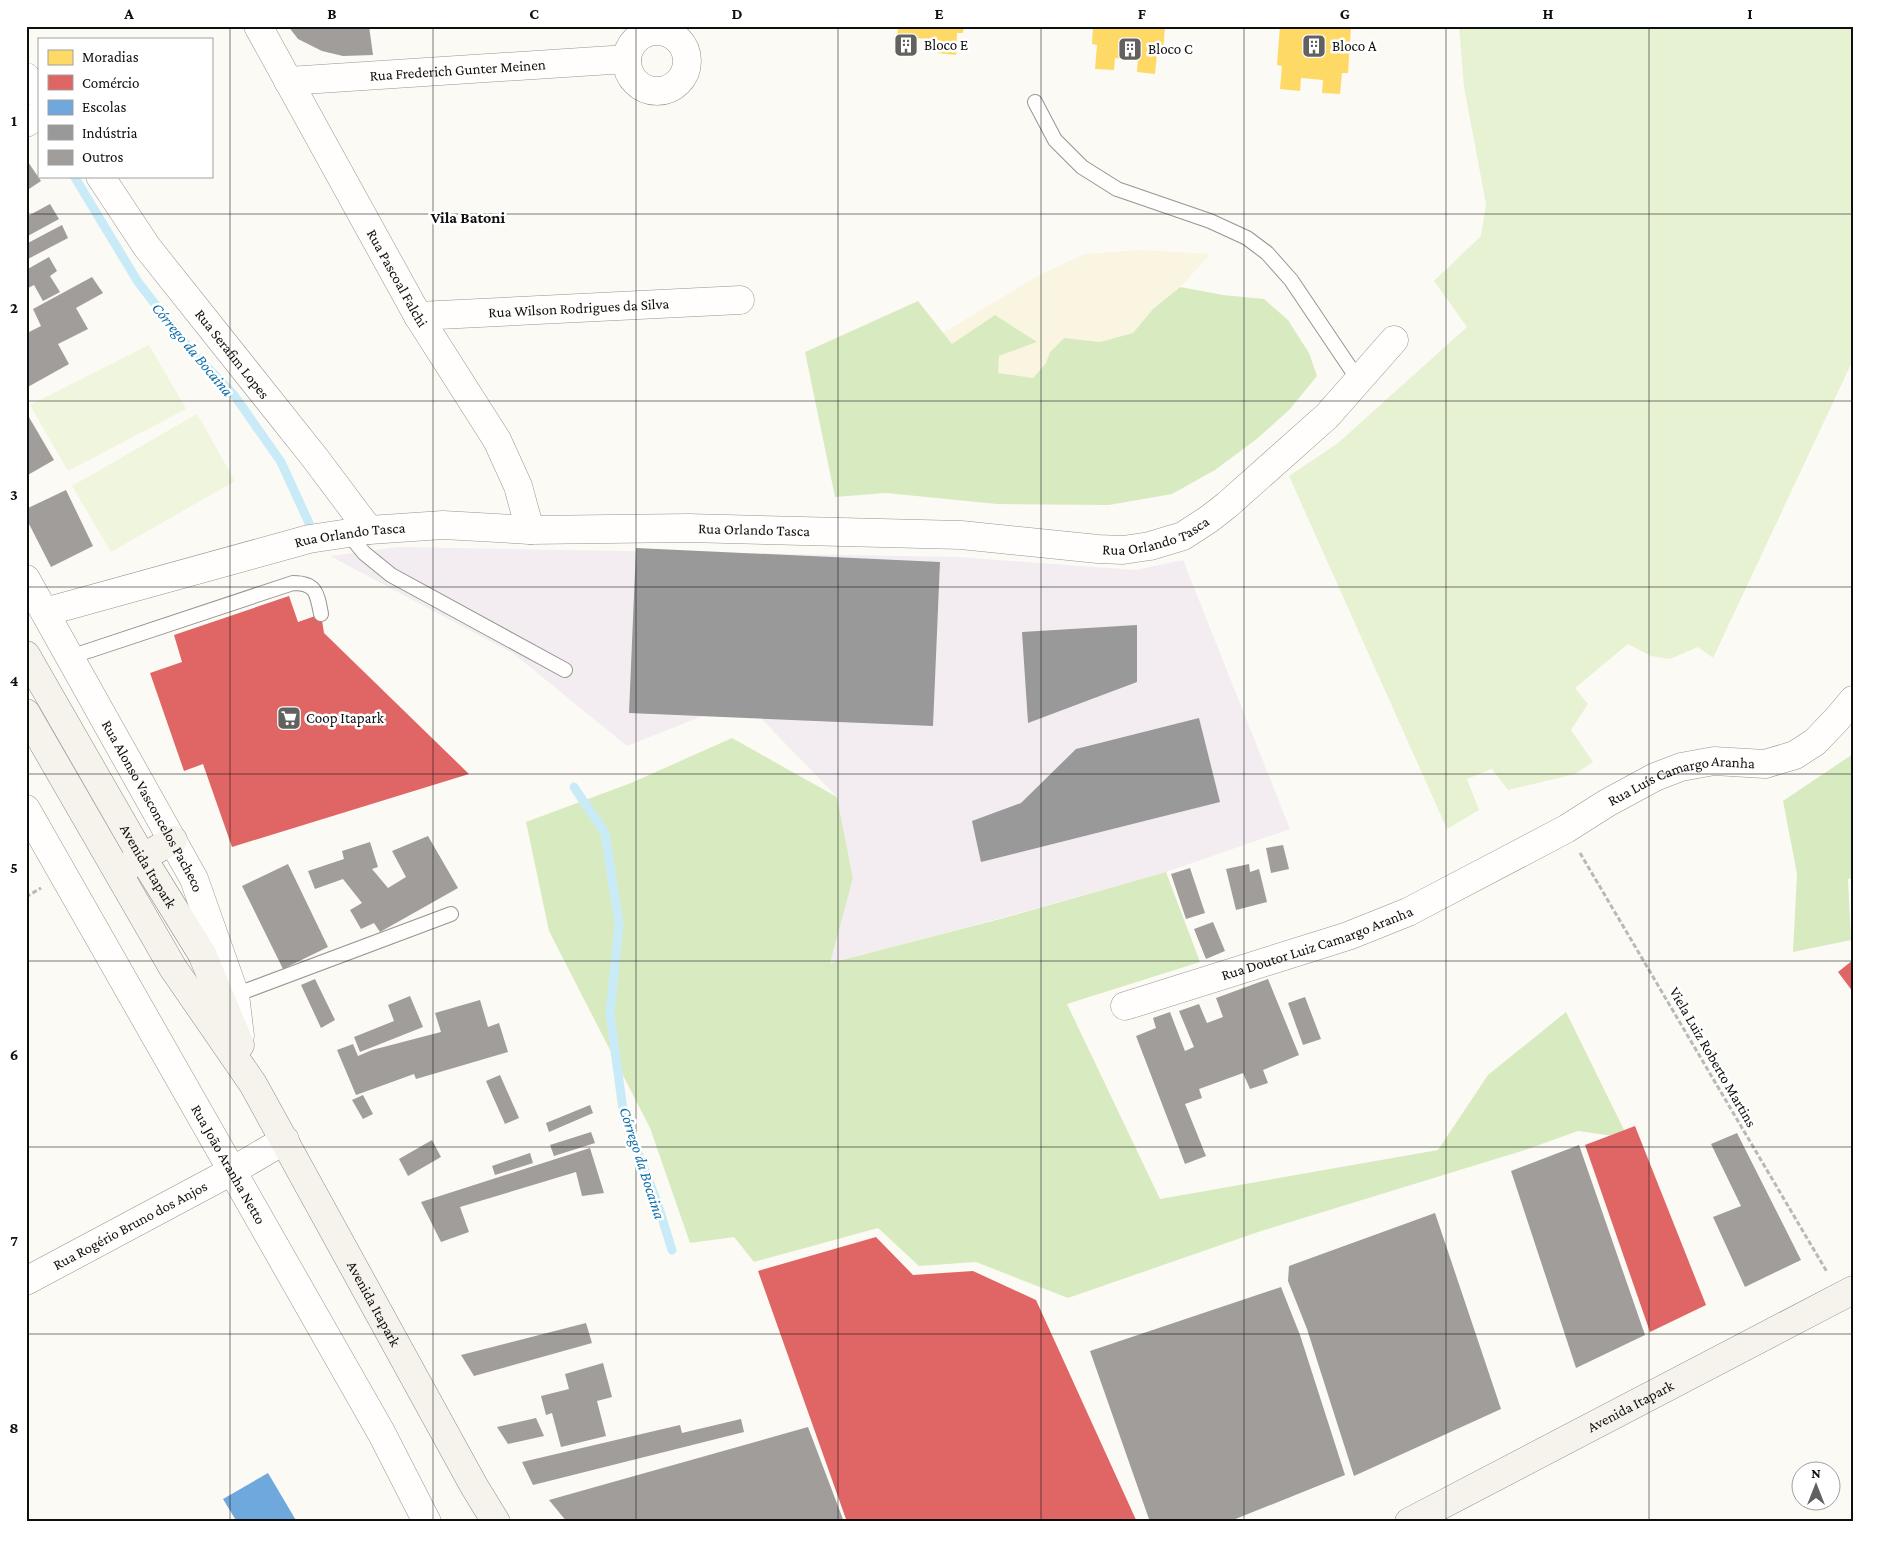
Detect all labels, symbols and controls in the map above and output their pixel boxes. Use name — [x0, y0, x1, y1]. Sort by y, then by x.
text: A — [123, 5, 134, 22]
text: B — [327, 5, 337, 22]
text: C — [529, 5, 539, 22]
text: D — [731, 5, 743, 22]
text: E — [934, 5, 944, 22]
text: F — [1138, 5, 1147, 22]
text: G — [1340, 5, 1350, 22]
text: H — [1543, 5, 1554, 22]
text: I — [1747, 5, 1753, 22]
building icon: Bloco E — [893, 32, 919, 58]
building icon: Bloco A — [1301, 33, 1327, 59]
building icon: Bloco C — [1117, 36, 1143, 62]
place label: Bloco E — [924, 37, 968, 53]
legend — [38, 38, 212, 178]
place label: Bloco A — [1332, 38, 1377, 54]
place label: Bloco C — [1148, 41, 1193, 57]
text: Moradias — [82, 49, 139, 65]
street label: Rua Frederich Gunter Meinen — [369, 56, 546, 84]
text: Comércio — [82, 75, 139, 91]
text: Escolas — [82, 99, 127, 115]
text: 1 — [11, 112, 17, 129]
text: Indústria — [82, 125, 138, 141]
text: Outros — [82, 149, 123, 165]
district label: Vila Batoni — [430, 209, 506, 226]
street label: Rua Pascoal Falchi — [364, 226, 431, 330]
street label: Rua Wilson Rodrigues da Silva — [488, 296, 670, 320]
text: 2 — [10, 299, 18, 316]
water label: Córrego da Bocaina — [148, 299, 237, 401]
street label: Rua Serafim Lopes — [192, 306, 273, 402]
text: 3 — [10, 486, 18, 503]
street label: Rua Orlando Tasca — [1102, 513, 1212, 558]
street label: Rua Orlando Tasca — [293, 520, 406, 551]
street label: Rua Orlando Tasca — [698, 520, 810, 539]
text: 4 — [10, 672, 19, 689]
supermarket icon: Coop Itapark — [276, 705, 302, 731]
place label: Coop Itapark — [306, 710, 385, 727]
street label: Rua Alonso Vasconcelos Pacheco — [99, 717, 206, 894]
street label: Rua Luís Camargo Aranha — [1605, 753, 1755, 809]
street label: Avenida Itapark — [117, 821, 180, 912]
text: 5 — [10, 859, 18, 876]
street label: Rua Doutor Luiz Camargo Aranha — [1219, 903, 1415, 983]
street label: Viela Luiz Roberto Martins — [1666, 984, 1760, 1130]
text: 6 — [10, 1046, 18, 1063]
street label: Rua João Aranha Netto — [188, 1102, 269, 1227]
water label: Córrego da Bocaina — [615, 1105, 669, 1222]
street label: Rua Rogério Bruno dos Anjos — [50, 1178, 210, 1273]
text: 7 — [10, 1232, 18, 1249]
street label: Avenida Itapark — [344, 1258, 404, 1350]
street label: Avenida Itapark — [1585, 1377, 1677, 1435]
text: 8 — [9, 1419, 19, 1436]
north arrow — [1792, 1460, 1842, 1510]
text: N — [1811, 1465, 1821, 1481]

